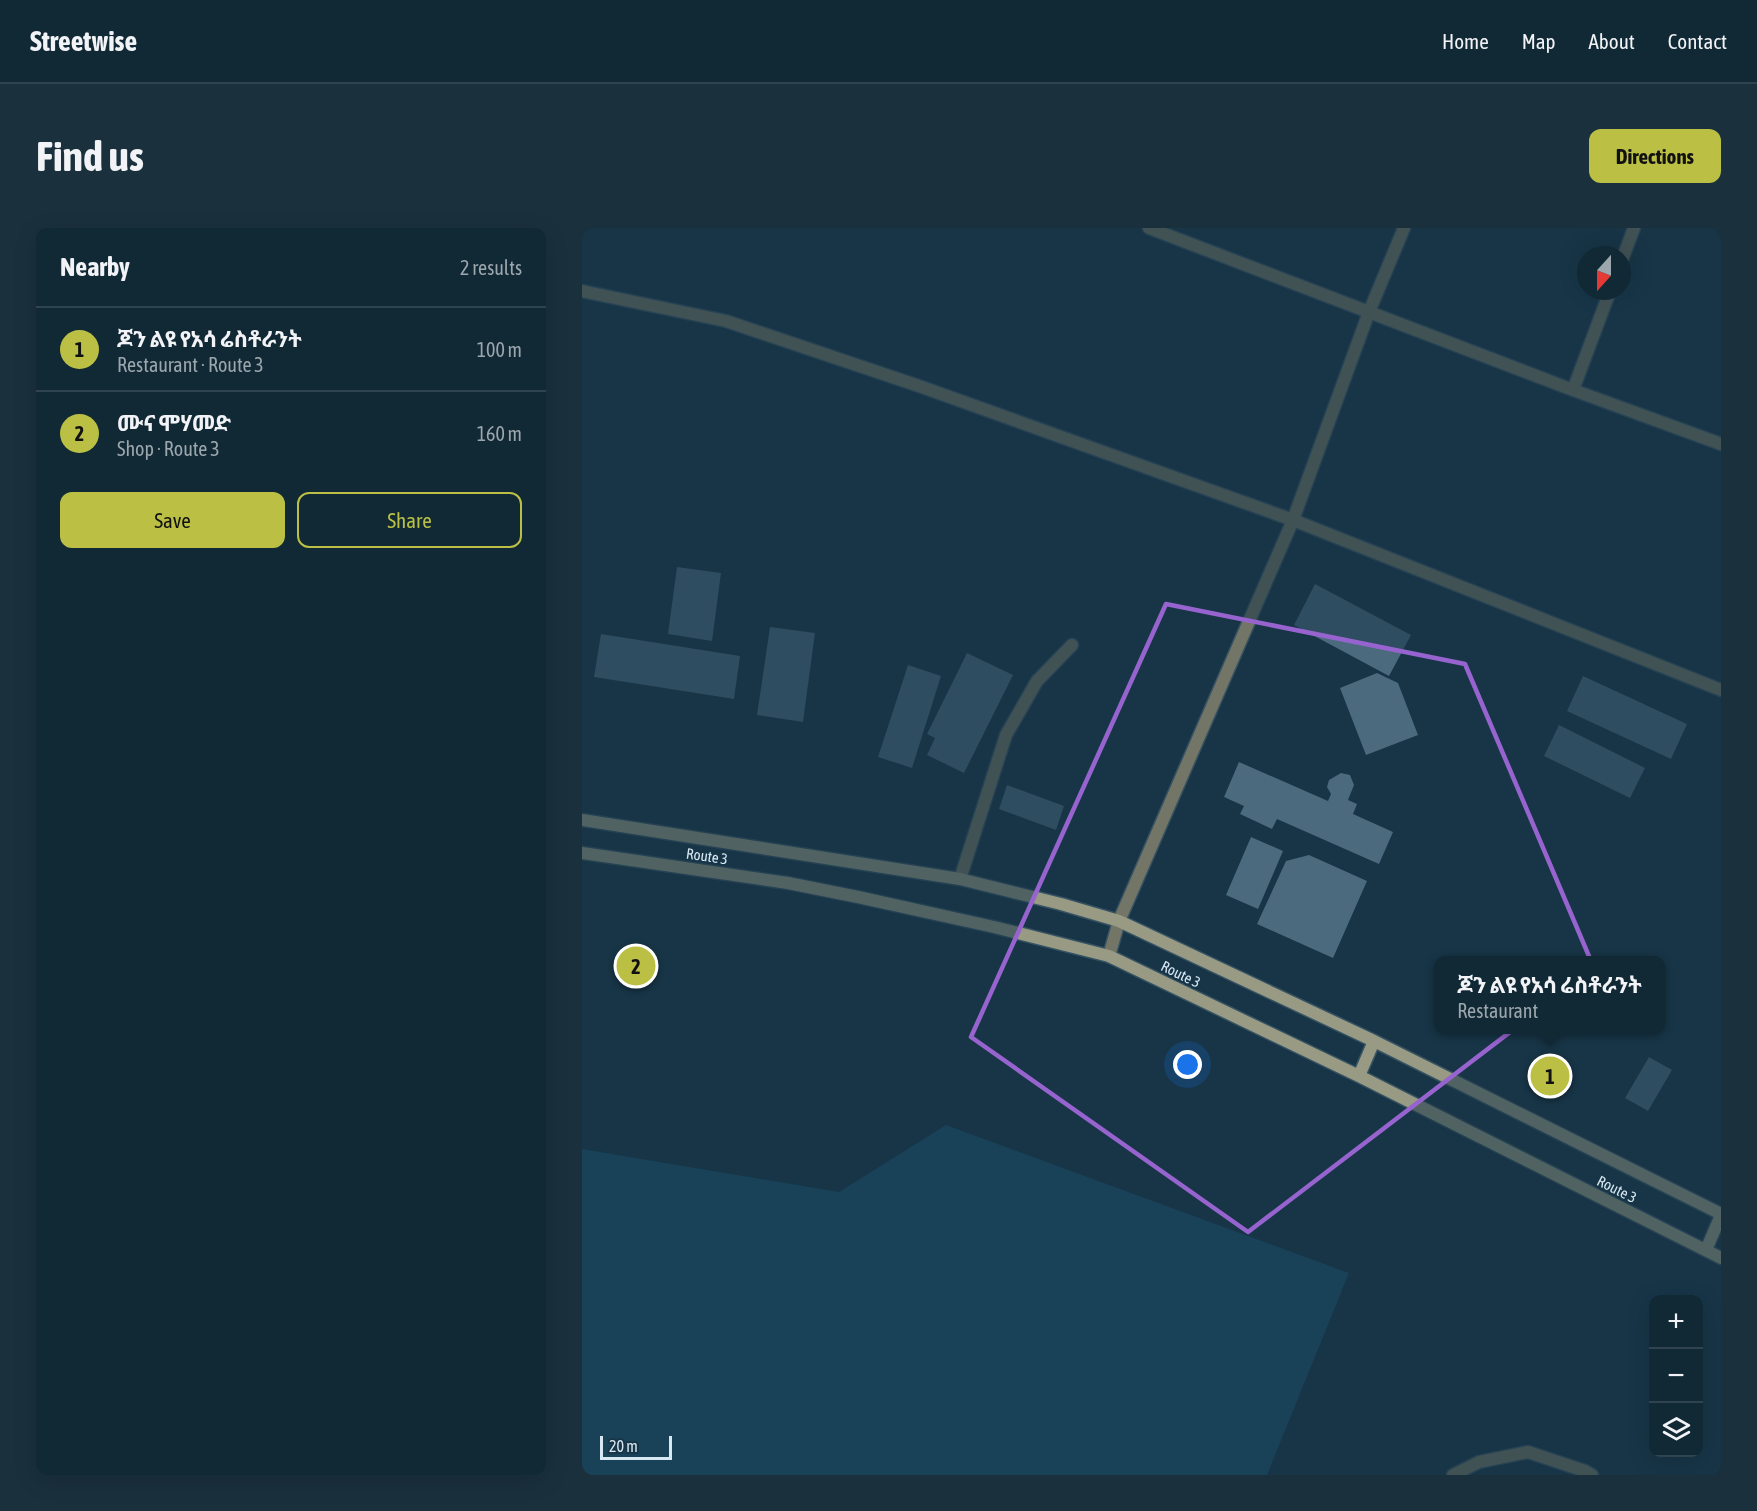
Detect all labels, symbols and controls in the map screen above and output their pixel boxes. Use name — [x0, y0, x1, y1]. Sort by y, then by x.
text: Streetwise — [30, 25, 137, 57]
text: Home — [1442, 29, 1489, 53]
text: Map — [1522, 29, 1556, 53]
text: About — [1589, 29, 1635, 53]
text: Contact — [1668, 29, 1727, 53]
button: Directions — [1589, 129, 1721, 183]
text: Find us — [36, 132, 144, 180]
north arrow — [1577, 246, 1631, 300]
text: Nearby — [60, 252, 130, 282]
text: 2 results — [460, 256, 522, 279]
text: ጆን ልዩ የአሳ ሬስቶራንት — [117, 326, 302, 352]
text: 1 — [75, 338, 84, 361]
text: 100 m — [477, 338, 522, 361]
text: Restaurant · Route 3 — [117, 353, 264, 376]
text: ሙና ሞሃመድ — [117, 410, 231, 436]
text: 2 — [75, 422, 84, 445]
text: 160 m — [477, 422, 522, 445]
text: Shop · Route 3 — [117, 437, 220, 460]
button: Save — [60, 492, 285, 548]
button: Share — [297, 492, 522, 548]
street label: Route 3 — [685, 845, 729, 867]
pin: 2 — [616, 944, 656, 988]
popup — [1434, 956, 1665, 1034]
street label: Route 3 — [1158, 957, 1204, 991]
text: ጆን ልዩ የአሳ ሬስቶራንት — [1457, 972, 1642, 998]
text: Restaurant — [1457, 999, 1538, 1022]
your location — [1173, 1050, 1202, 1079]
pin: 1 — [1530, 1054, 1570, 1098]
street label: Route 3 — [1594, 1172, 1640, 1206]
map controls — [1649, 1295, 1703, 1457]
button: + — [1649, 1295, 1703, 1349]
button: − — [1649, 1349, 1703, 1403]
button: layers — [1649, 1403, 1703, 1457]
scale bar — [600, 1433, 672, 1460]
text: 20 m — [609, 1437, 638, 1455]

